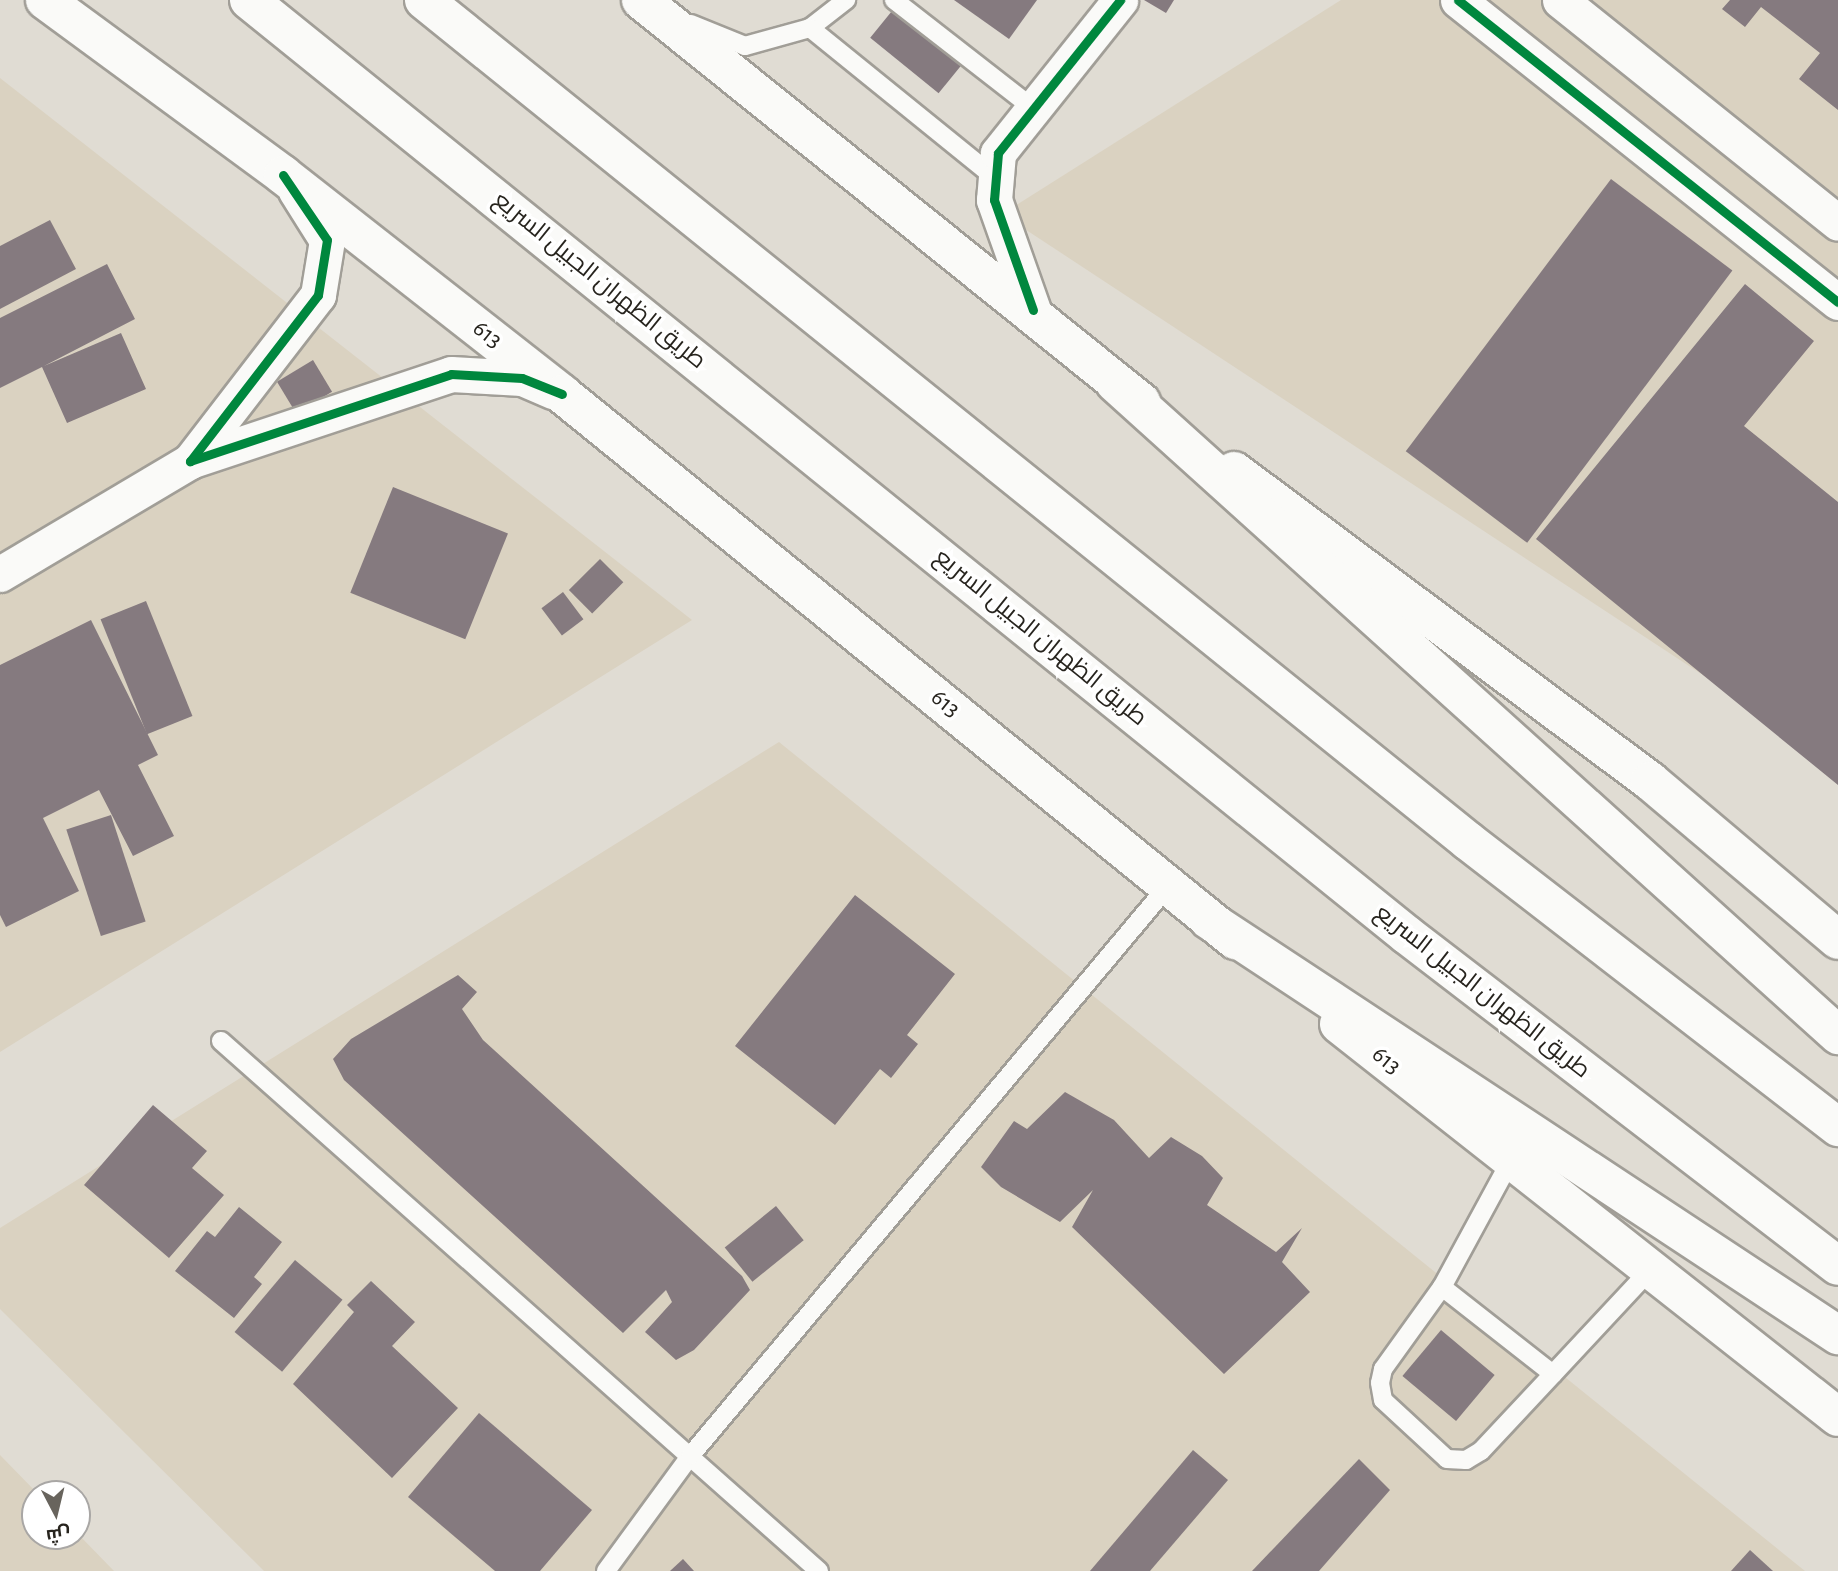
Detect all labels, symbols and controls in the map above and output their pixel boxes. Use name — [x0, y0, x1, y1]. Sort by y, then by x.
street label: طريق الظهران الجبيل السريع — [487, 186, 711, 376]
street label: 613 — [467, 315, 507, 355]
street label: طريق الظهران الجبيل السريع — [928, 543, 1152, 733]
street label: 613 — [925, 684, 965, 724]
street label: طريق الظهران الجبيل السريع — [1368, 899, 1596, 1085]
street label: 613 — [1366, 1041, 1406, 1081]
north arrow — [21, 1480, 91, 1550]
text: ش — [45, 1523, 72, 1545]

